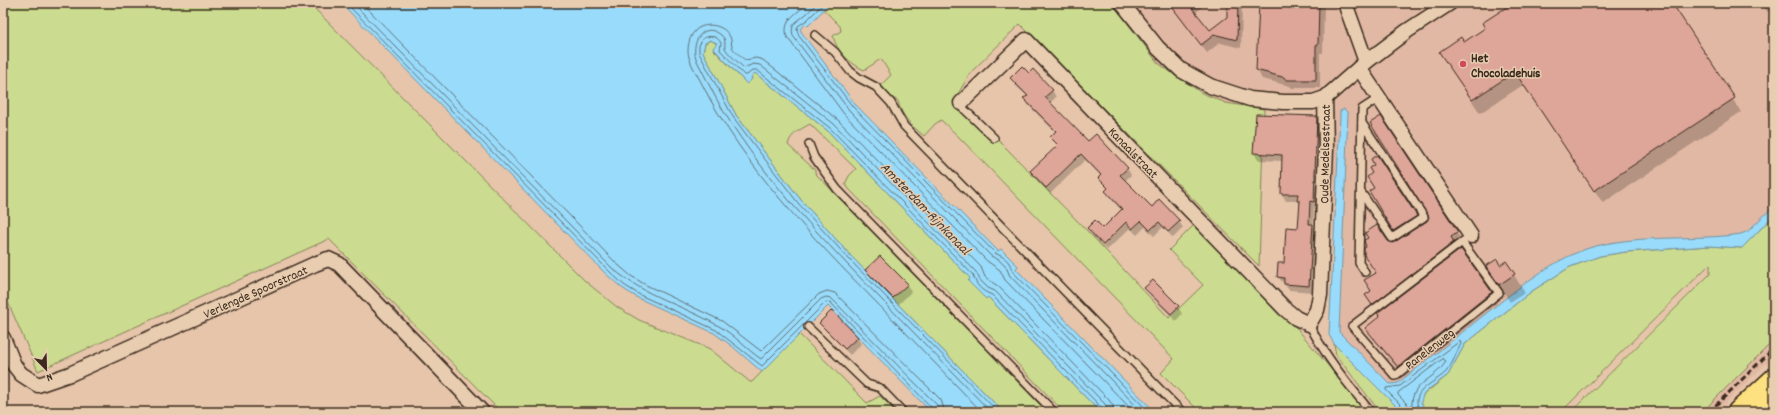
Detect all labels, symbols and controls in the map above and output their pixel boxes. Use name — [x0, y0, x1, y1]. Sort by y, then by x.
place label: Het Chocoladehuis — [1471, 50, 1541, 84]
marker: Het Chocoladehuis — [1458, 59, 1468, 69]
street label: Oude Medelsestraat — [1316, 104, 1337, 204]
street label: Kanaalstraat — [1103, 124, 1162, 184]
water label: Amsterdam-Rijnkanaal — [875, 159, 975, 261]
street label: Verlengde Spoorstraat — [201, 262, 311, 325]
street label: Panelenweg — [1402, 324, 1460, 375]
north arrow — [26, 349, 66, 389]
text: N — [43, 368, 55, 385]

